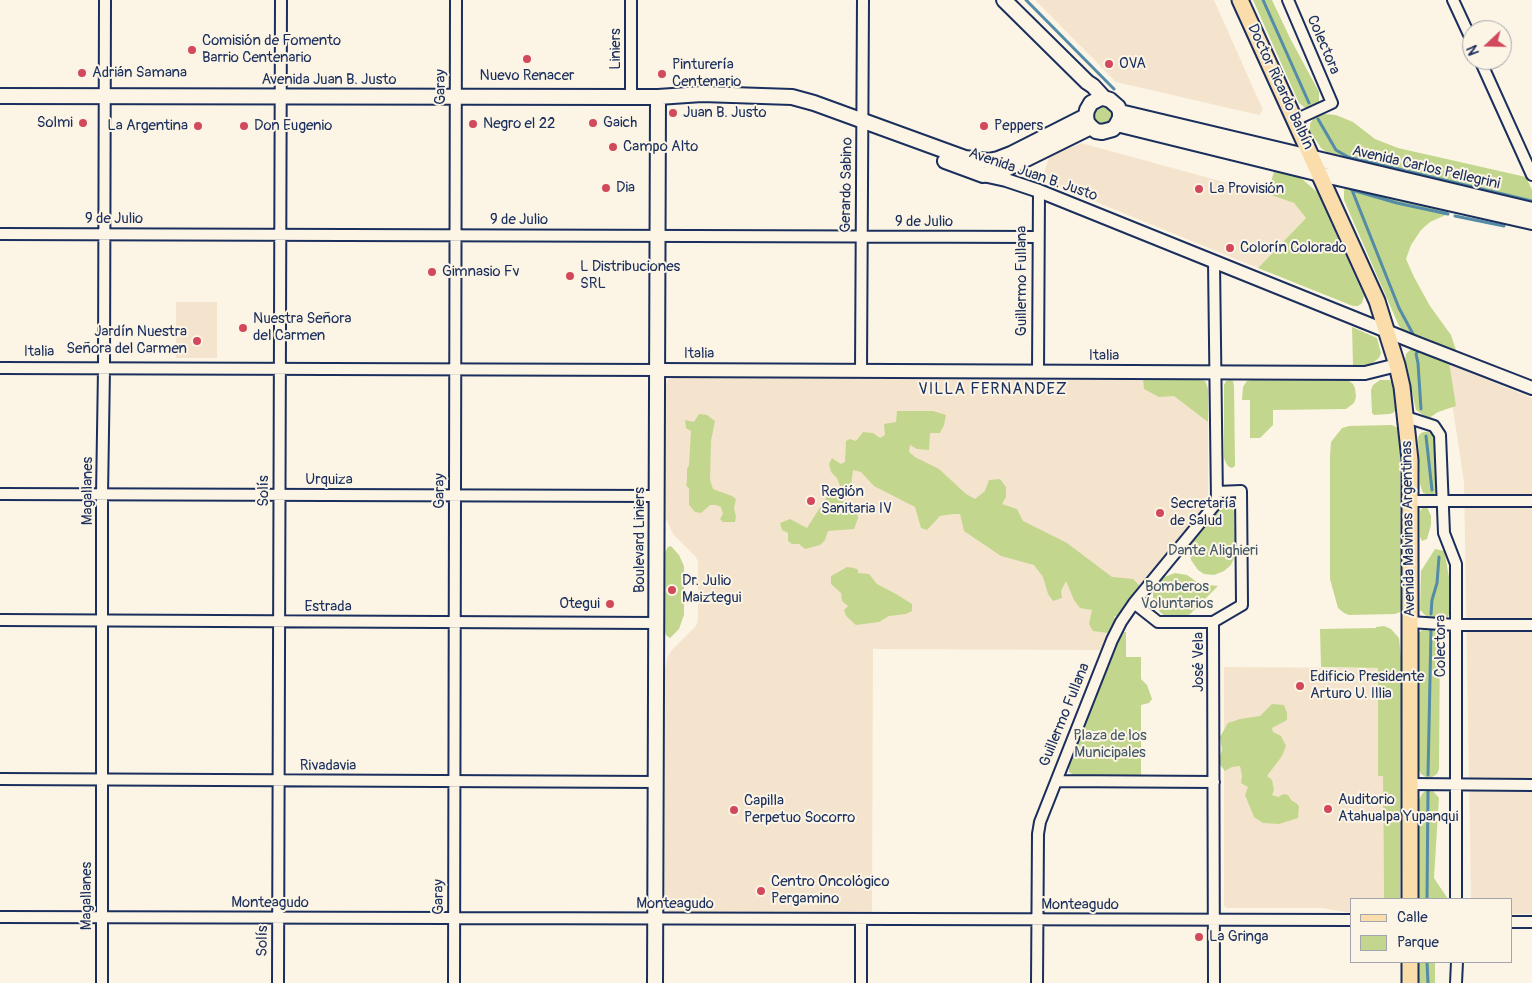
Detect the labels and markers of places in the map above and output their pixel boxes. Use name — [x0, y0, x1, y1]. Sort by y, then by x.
place label: Comisión de Fomento Barrio Centenario — [202, 32, 341, 67]
marker: Comisión de Fomento Barrio Centenario — [186, 44, 198, 56]
marker: Nuevo Renacer — [521, 53, 533, 65]
place label: OVA — [1119, 55, 1146, 73]
place label: Pinturería Centenario — [672, 56, 741, 91]
marker: OVA — [1103, 58, 1115, 70]
place label: Adrián Samana — [92, 64, 187, 82]
marker: Adrián Samana — [76, 67, 88, 79]
place label: Nuevo Renacer — [480, 67, 574, 85]
marker: Pinturería Centenario — [656, 68, 668, 80]
place label: Juan B. Justo — [683, 104, 767, 122]
marker: Juan B. Justo — [667, 107, 679, 119]
place label: Solmi — [37, 114, 73, 132]
place label: Gaich — [603, 114, 637, 132]
place label: Negro el 22 — [483, 115, 555, 133]
marker: Solmi — [77, 117, 89, 129]
place label: La Argentina — [107, 117, 188, 135]
place label: Don Eugenio — [254, 117, 332, 135]
marker: Gaich — [587, 117, 599, 129]
place label: Peppers — [994, 117, 1043, 135]
marker: Negro el 22 — [467, 118, 479, 130]
marker: La Argentina — [192, 120, 204, 132]
marker: Don Eugenio — [238, 120, 250, 132]
marker: Peppers — [978, 120, 990, 132]
place label: Campo Alto — [623, 138, 698, 156]
marker: Campo Alto — [607, 141, 619, 153]
place label: Dia — [616, 179, 635, 197]
place label: La Provisión — [1209, 180, 1284, 198]
marker: Dia — [600, 182, 612, 194]
marker: La Provisión — [1193, 183, 1205, 195]
place label: Colorín Colorado — [1240, 239, 1347, 257]
marker: Colorín Colorado — [1224, 242, 1236, 254]
place label: L Distribuciones SRL — [580, 258, 680, 293]
place label: Gimnasio Fv — [442, 263, 520, 281]
marker: Gimnasio Fv — [426, 266, 438, 278]
marker: L Distribuciones SRL — [564, 270, 576, 282]
place label: Nuestra Señora del Carmen — [253, 310, 352, 345]
marker: Nuestra Señora del Carmen — [237, 322, 249, 334]
place label: Jardín Nuestra Señora del Carmen — [66, 323, 187, 358]
marker: Jardín Nuestra Señora del Carmen — [191, 335, 203, 347]
place label: Región Sanitaria IV — [821, 483, 892, 518]
marker: Región Sanitaria IV — [805, 495, 817, 507]
place label: Secretaría de Salud — [1170, 495, 1236, 530]
marker: Secretaría de Salud — [1154, 507, 1166, 519]
place label: Dr. Julio Maiztegui — [682, 572, 741, 607]
marker: Dr. Julio Maiztegui — [666, 584, 678, 596]
place label: Otegui — [559, 595, 600, 613]
marker: Otegui — [604, 598, 616, 610]
place label: Edificio Presidente Arturo U. Illia — [1310, 668, 1424, 703]
marker: Edificio Presidente Arturo U. Illia — [1294, 680, 1306, 692]
place label: Auditorio Atahualpa Yupanqui — [1338, 791, 1458, 826]
place label: Capilla Perpetuo Socorro — [744, 792, 855, 827]
marker: Auditorio Atahualpa Yupanqui — [1322, 803, 1334, 815]
marker: Capilla Perpetuo Socorro — [728, 804, 740, 816]
place label: Centro Oncológico Pergamino — [771, 873, 889, 908]
marker: Centro Oncológico Pergamino — [755, 885, 767, 897]
place label: La Gringa — [1209, 928, 1269, 946]
marker: La Gringa — [1193, 931, 1205, 943]

